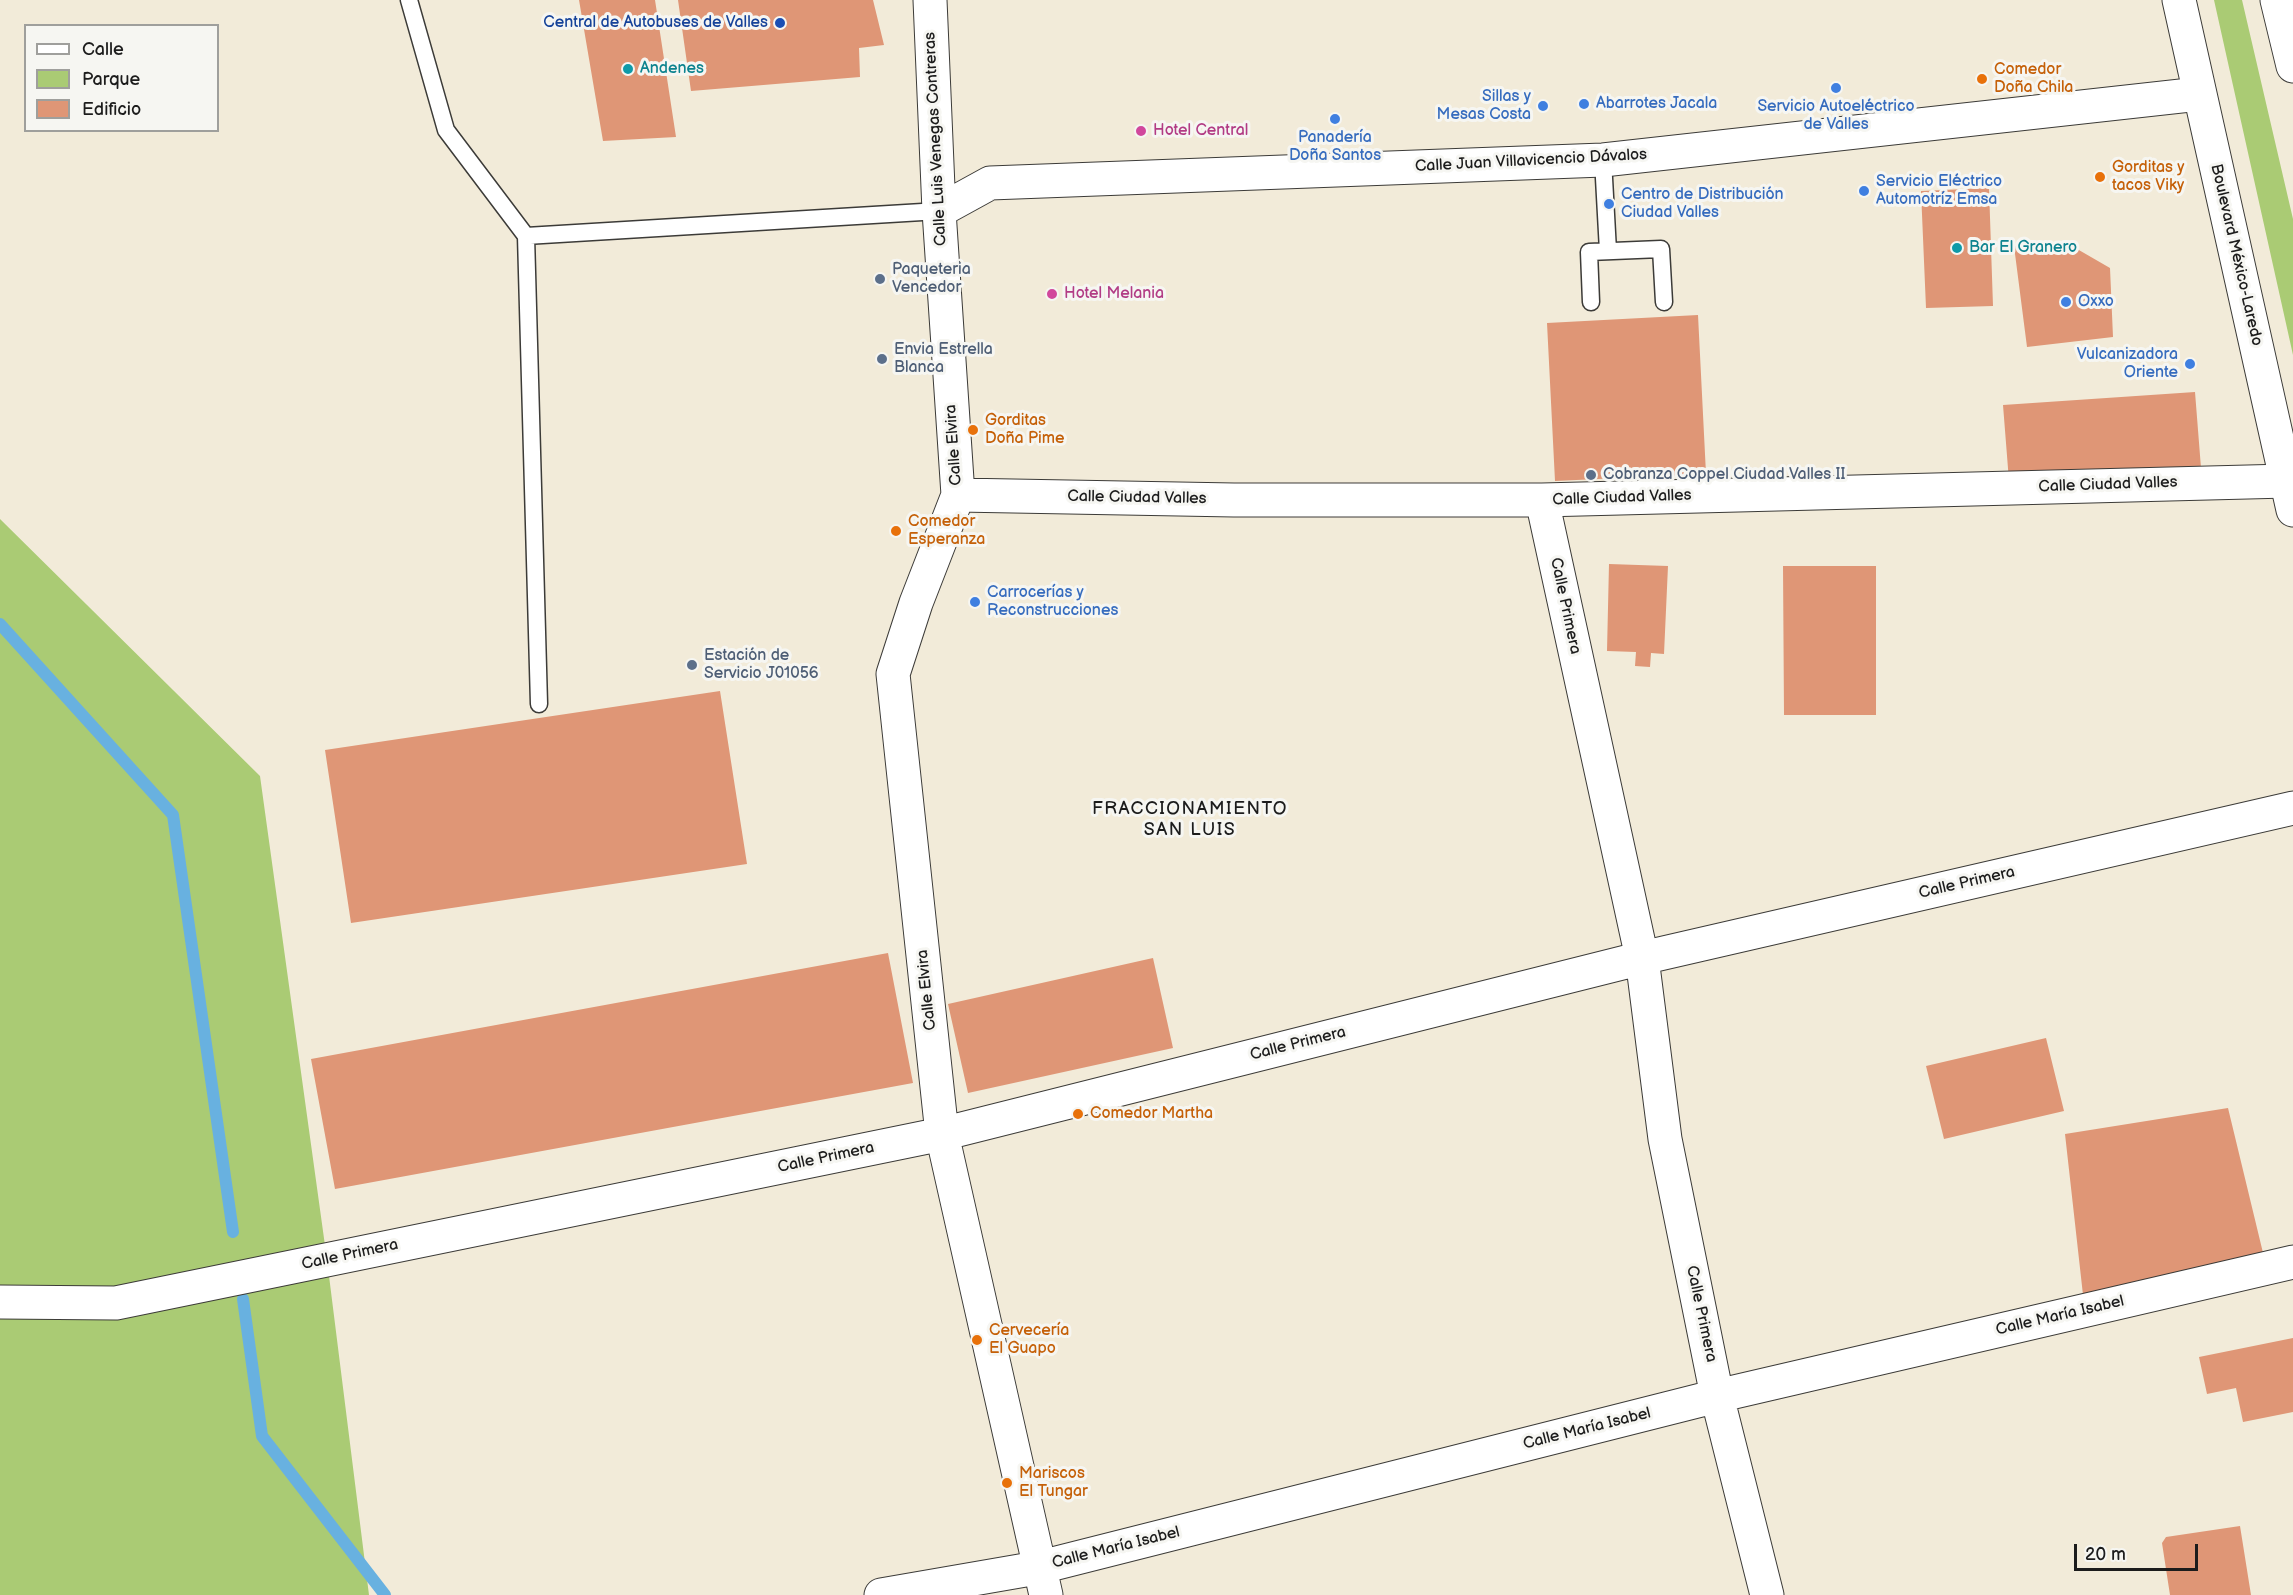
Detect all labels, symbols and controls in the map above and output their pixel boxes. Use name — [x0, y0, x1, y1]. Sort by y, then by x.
place label: Central de Autobuses de Valles — [543, 13, 768, 33]
marker: Central de Autobuses de Valles — [773, 16, 787, 30]
legend — [24, 24, 219, 132]
street label: Calle Luis Venegas Contreras — [921, 31, 951, 247]
text: Calle — [82, 39, 124, 60]
place label: Andenes — [640, 59, 704, 79]
place label: Comedor Doña Chila — [1994, 60, 2073, 98]
marker: Andenes — [621, 62, 635, 76]
text: Parque — [82, 69, 140, 90]
marker: Comedor Doña Chila — [1975, 72, 1989, 86]
marker: Servicio Autoeléctrico de Valles — [1829, 81, 1843, 95]
place label: Sillas y Mesas Costa — [1437, 87, 1531, 125]
place label: Abarrotes Jacala — [1596, 94, 1717, 114]
marker: Abarrotes Jacala — [1577, 97, 1591, 111]
place label: Servicio Autoeléctrico de Valles — [1757, 97, 1915, 135]
text: Edificio — [82, 99, 141, 120]
marker: Sillas y Mesas Costa — [1536, 99, 1550, 113]
marker: Panadería Doña Santos — [1328, 112, 1342, 126]
place label: Hotel Central — [1153, 121, 1248, 141]
marker: Hotel Central — [1134, 124, 1148, 138]
place label: Panadería Doña Santos — [1289, 128, 1381, 166]
street label: Calle Juan Villavicencio Dávalos — [1415, 145, 1647, 177]
place label: Gorditas y tacos Viky — [2112, 158, 2184, 196]
street label: Boulevard México-Laredo — [2206, 162, 2266, 348]
marker: Gorditas y tacos Viky — [2093, 170, 2107, 184]
place label: Servicio Eléctrico Automotríz Emsa — [1876, 172, 2002, 210]
marker: Servicio Eléctrico Automotríz Emsa — [1857, 184, 1871, 198]
place label: Centro de Distribución Ciudad Valles — [1621, 185, 1784, 223]
marker: Centro de Distribución Ciudad Valles — [1602, 197, 1616, 211]
place label: Bar El Granero — [1969, 238, 2077, 258]
marker: Bar El Granero — [1950, 241, 1964, 255]
place label: Paqueteria Vencedor — [892, 260, 971, 298]
marker: Paqueteria Vencedor — [873, 272, 887, 286]
place label: Hotel Melania — [1064, 284, 1164, 304]
marker: Hotel Melania — [1045, 287, 1059, 301]
place label: Oxxo — [2078, 292, 2114, 312]
marker: Oxxo — [2059, 295, 2073, 309]
place label: Envia Estrella Blanca — [894, 340, 993, 378]
place label: Vulcanizadora Oriente — [2077, 345, 2178, 383]
marker: Envia Estrella Blanca — [875, 352, 889, 366]
marker: Vulcanizadora Oriente — [2183, 357, 2197, 371]
street label: Calle Elvira — [942, 404, 966, 486]
place label: Gorditas Doña Pime — [985, 411, 1064, 449]
marker: Gorditas Doña Pime — [966, 423, 980, 437]
place label: Cobranza Coppel Ciudad Valles II — [1603, 465, 1845, 485]
marker: Cobranza Coppel Ciudad Valles II — [1584, 468, 1598, 482]
street label: Calle Ciudad Valles — [2038, 473, 2178, 497]
street label: Calle Ciudad Valles — [1552, 486, 1692, 510]
street label: Calle Ciudad Valles — [1067, 487, 1207, 509]
place label: Comedor Esperanza — [908, 512, 985, 550]
marker: Comedor Esperanza — [889, 524, 903, 538]
street label: Calle Primera — [1545, 556, 1585, 656]
place label: Carrocerías y Reconstrucciones — [987, 583, 1118, 621]
marker: Carrocerías y Reconstrucciones — [968, 595, 982, 609]
place label: Estación de Servicio J01056 — [704, 646, 819, 684]
marker: Estación de Servicio J01056 — [685, 658, 699, 672]
district label: FRACCIONAMIENTO SAN LUIS — [1092, 798, 1288, 840]
street label: Calle Primera — [1917, 863, 2017, 903]
street label: Calle Elvira — [913, 949, 941, 1031]
street label: Calle Primera — [1248, 1023, 1348, 1065]
place label: Comedor Martha — [1090, 1104, 1213, 1124]
marker: Comedor Martha — [1071, 1107, 1085, 1121]
street label: Calle Primera — [776, 1138, 876, 1178]
street label: Calle Primera — [300, 1235, 400, 1275]
street label: Calle Primera — [1681, 1264, 1721, 1364]
street label: Calle María Isabel — [1994, 1292, 2126, 1340]
place label: Cervecería El Guapo — [989, 1321, 1069, 1359]
marker: Cervecería El Guapo — [970, 1333, 984, 1347]
street label: Calle María Isabel — [1521, 1404, 1653, 1454]
place label: Mariscos El Tungar — [1019, 1464, 1088, 1502]
marker: Mariscos El Tungar — [1000, 1476, 1014, 1490]
street label: Calle María Isabel — [1050, 1523, 1182, 1573]
scale bar — [2077, 1532, 2202, 1570]
text: 20 m — [2085, 1544, 2126, 1565]

